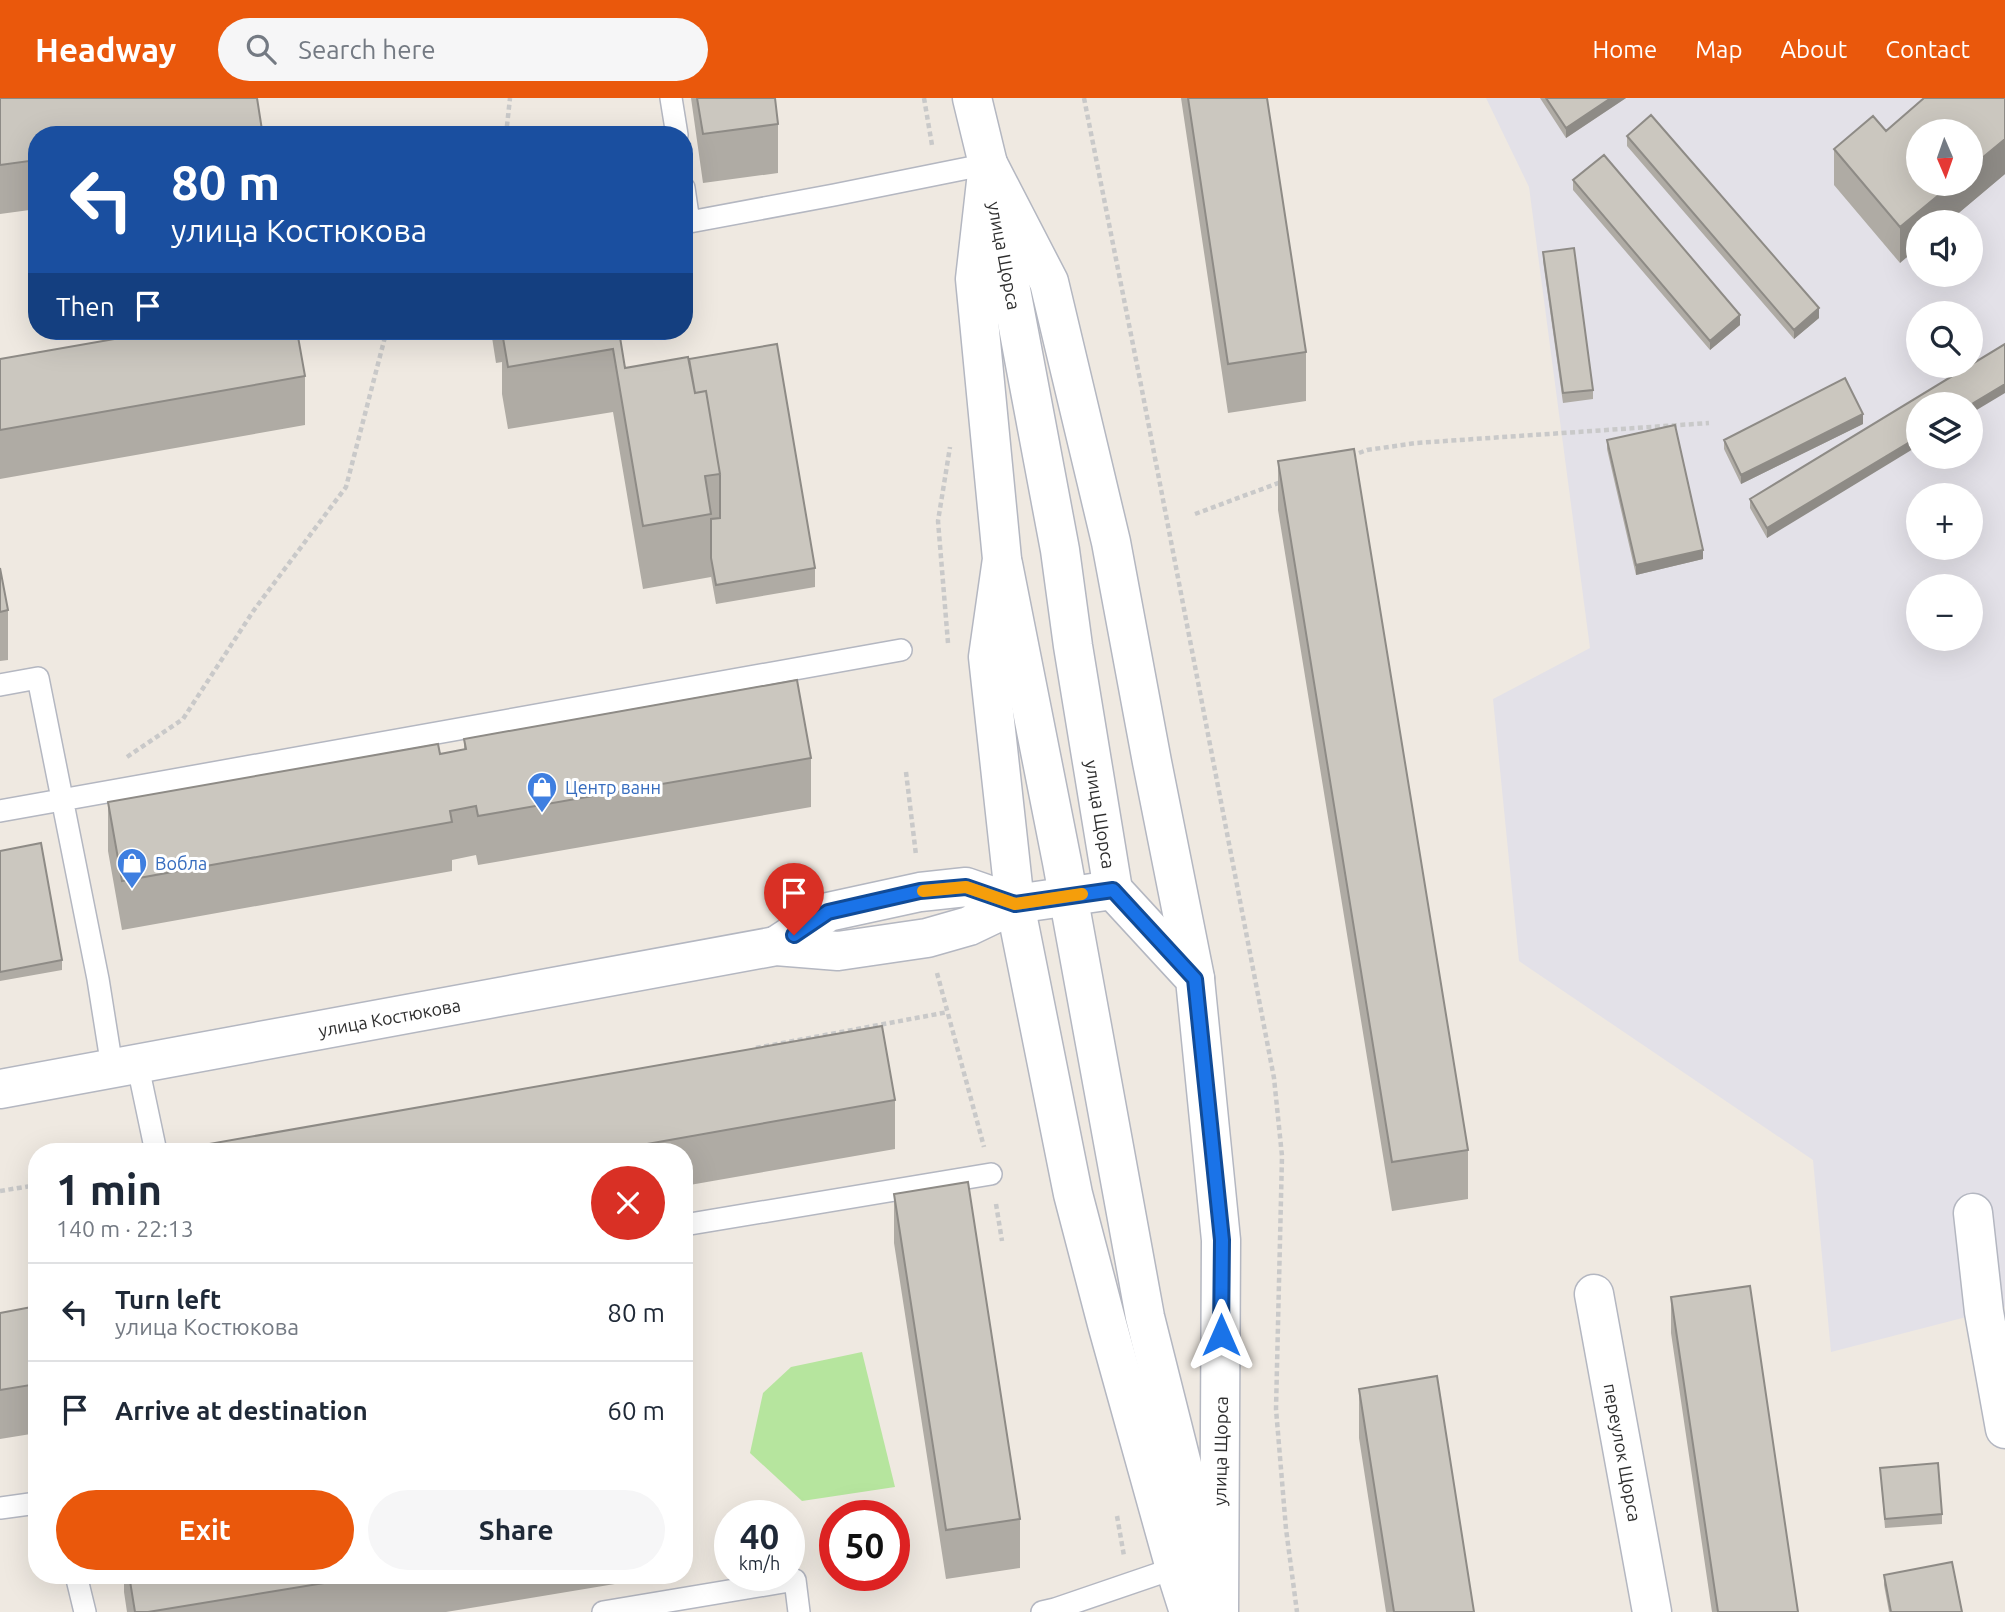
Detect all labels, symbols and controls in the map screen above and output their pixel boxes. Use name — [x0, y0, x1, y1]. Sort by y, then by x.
search box — [218, 18, 708, 81]
icon: search — [242, 30, 280, 68]
text: Headway — [35, 31, 176, 68]
text: Search here — [298, 35, 436, 64]
text: Home — [1592, 36, 1657, 63]
text: Map — [1695, 36, 1742, 63]
text: About — [1780, 36, 1847, 63]
text: Contact — [1885, 36, 1970, 63]
north arrow — [1906, 119, 1983, 196]
map controls — [1906, 119, 1983, 651]
icon: left — [56, 154, 147, 245]
text: 80 m — [171, 154, 280, 209]
street label: улица Щорса — [985, 200, 1025, 311]
button: sound — [1906, 210, 1983, 287]
text: улица Костюкова — [171, 212, 427, 248]
icon: arrive — [129, 287, 167, 325]
text: Then — [56, 292, 115, 321]
button: search — [1906, 301, 1983, 378]
button: layers — [1906, 392, 1983, 469]
button: + — [1906, 483, 1983, 560]
button: − — [1906, 574, 1983, 651]
street label: улица Щорса — [1082, 759, 1119, 870]
shop icon: Центр ванн — [525, 770, 559, 814]
place label: Центр ванн — [565, 777, 661, 797]
shop icon: Вобла — [115, 846, 149, 890]
place label: Вобла — [155, 853, 207, 873]
pin — [764, 863, 824, 935]
icon: arrive — [775, 874, 813, 912]
street label: улица Костюкова — [317, 994, 462, 1040]
text: 1 min — [56, 1166, 162, 1213]
button: close — [591, 1166, 665, 1240]
text: 140 m · 22:13 — [56, 1216, 194, 1241]
text: Turn left — [115, 1285, 221, 1314]
icon: left — [56, 1293, 94, 1331]
text: 80 m — [607, 1298, 665, 1327]
position arrow — [1184, 1298, 1258, 1372]
text: улица Костюкова — [115, 1314, 299, 1339]
street label: переулок Щорса — [1600, 1382, 1645, 1523]
icon: arrive — [56, 1391, 94, 1429]
text: Arrive at destination — [115, 1396, 368, 1425]
text: 60 m — [607, 1396, 665, 1425]
street label: улица Щорса — [1209, 1396, 1231, 1506]
button: Exit — [56, 1490, 354, 1570]
button: Share — [368, 1490, 665, 1570]
speed limit sign: 50 — [819, 1500, 910, 1591]
text: 40 — [740, 1516, 779, 1556]
text: km/h — [739, 1553, 780, 1573]

